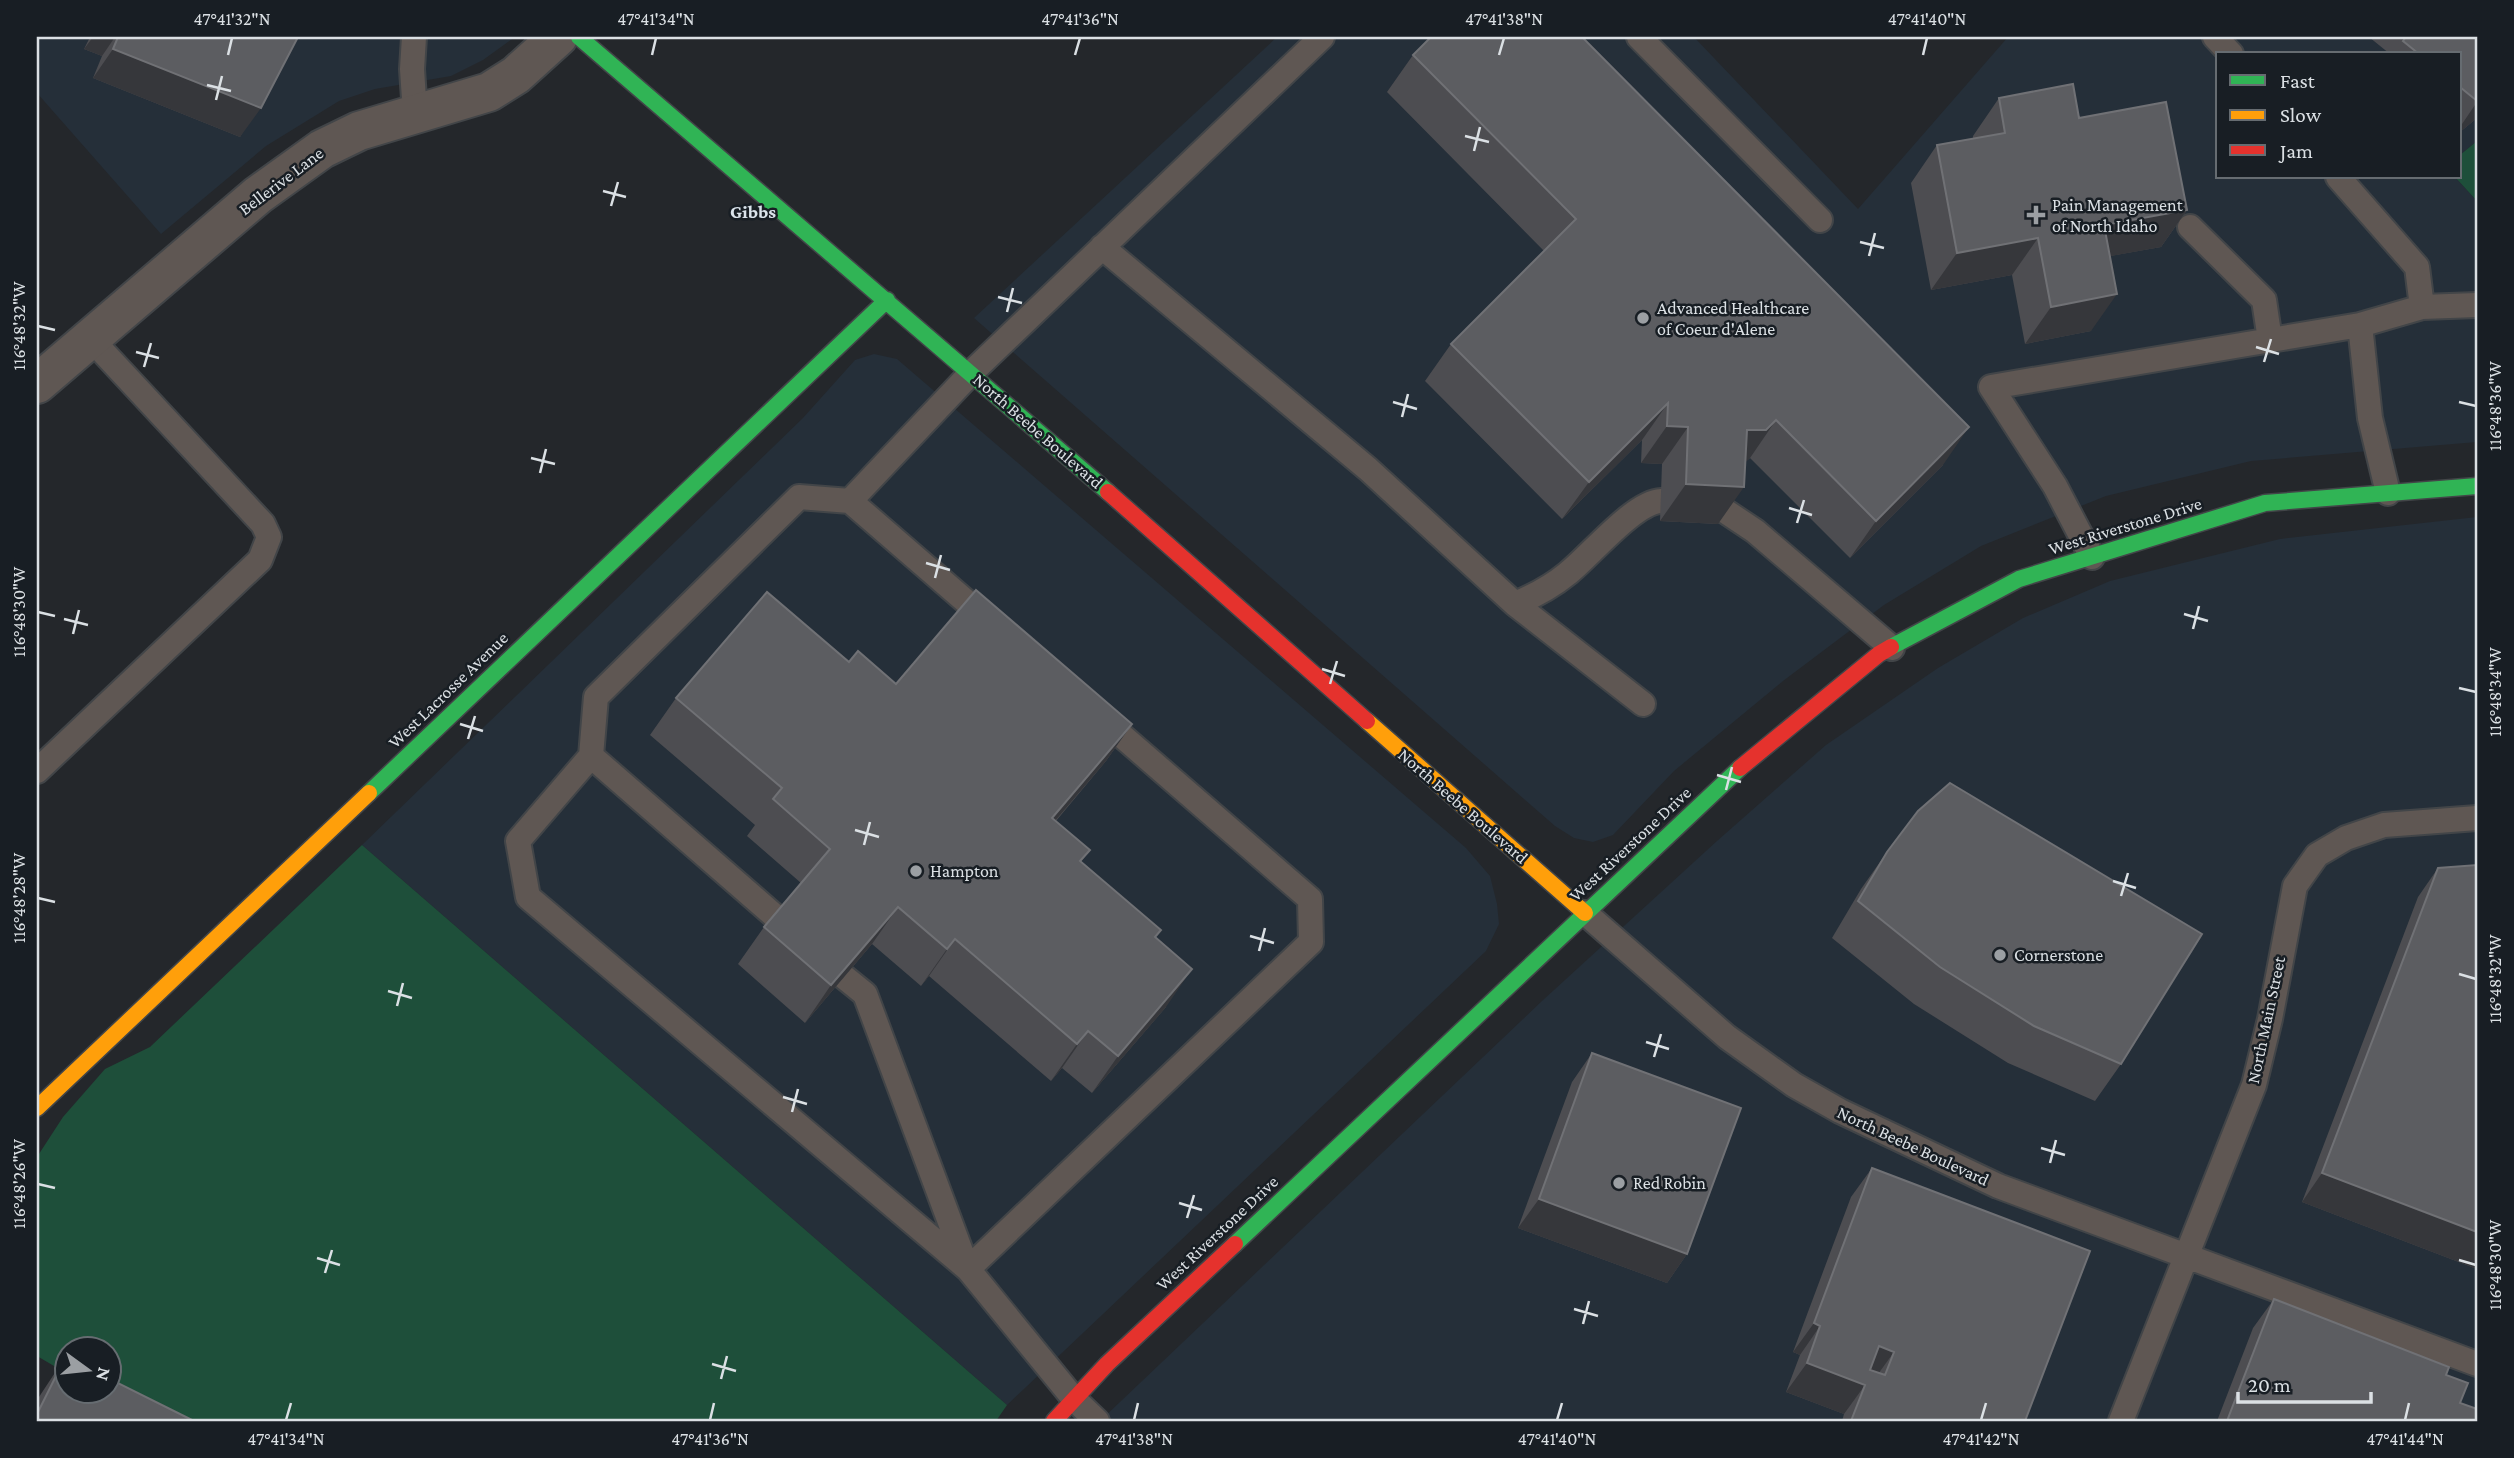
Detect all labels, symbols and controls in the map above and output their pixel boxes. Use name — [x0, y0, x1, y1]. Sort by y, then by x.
text: 47°41'32"N — [194, 9, 271, 29]
text: 47°41'34"N — [617, 9, 695, 29]
text: 47°41'36"N — [1041, 9, 1119, 29]
text: 47°41'38"N — [1465, 9, 1543, 29]
text: 47°41'40"N — [1888, 9, 1966, 29]
legend — [2216, 52, 2462, 178]
text: Fast — [2280, 69, 2316, 93]
text: Slow — [2280, 103, 2322, 127]
text: Jam — [2278, 139, 2313, 163]
street label: Bellerive Lane — [235, 143, 327, 219]
place label: Pain Management of North Idaho — [2052, 195, 2184, 236]
district label: Gibbs — [730, 201, 776, 222]
marker: Pain Management of North Idaho — [2026, 205, 2046, 225]
text: 116°48'32"W — [9, 281, 29, 371]
place label: Advanced Healthcare of Coeur d'Alene — [1657, 298, 1809, 339]
marker: Advanced Healthcare of Coeur d'Alene — [1635, 310, 1651, 326]
text: 116°48'36"W — [2485, 361, 2505, 451]
street label: North Beebe Boulevard — [969, 369, 1107, 493]
street label: West Riverstone Drive — [2046, 493, 2204, 559]
text: 116°48'30"W — [9, 566, 29, 657]
street label: West Lacrosse Avenue — [384, 628, 512, 752]
text: 116°48'34"W — [2485, 647, 2505, 737]
street label: North Beebe Boulevard — [1394, 744, 1532, 868]
street label: West Riverstone Drive — [1565, 782, 1695, 906]
text: 116°48'28"W — [9, 852, 29, 943]
place label: Hampton — [930, 861, 999, 881]
marker: Hampton — [908, 863, 924, 879]
text: 116°48'32"W — [2485, 934, 2505, 1024]
place label: Cornerstone — [2014, 945, 2103, 965]
marker: Cornerstone — [1992, 947, 2008, 963]
street label: North Main Street — [2243, 954, 2289, 1085]
street label: North Beebe Boulevard — [1834, 1102, 1993, 1190]
text: 116°48'26"W — [9, 1138, 29, 1229]
street label: West Riverstone Drive — [1152, 1171, 1282, 1295]
place label: Red Robin — [1633, 1173, 1706, 1193]
marker: Red Robin — [1611, 1175, 1627, 1191]
text: 116°48'30"W — [2485, 1219, 2505, 1310]
north arrow — [52, 1336, 122, 1406]
scale bar — [2238, 1360, 2370, 1404]
text: N — [92, 1365, 116, 1383]
text: 20 m — [2248, 1373, 2291, 1397]
text: 47°41'34"N — [247, 1429, 325, 1449]
text: 47°41'36"N — [671, 1429, 749, 1449]
text: 47°41'38"N — [1095, 1429, 1173, 1449]
text: 47°41'40"N — [1518, 1429, 1596, 1449]
text: 47°41'42"N — [1943, 1429, 2020, 1449]
text: 47°41'44"N — [2366, 1429, 2444, 1449]

